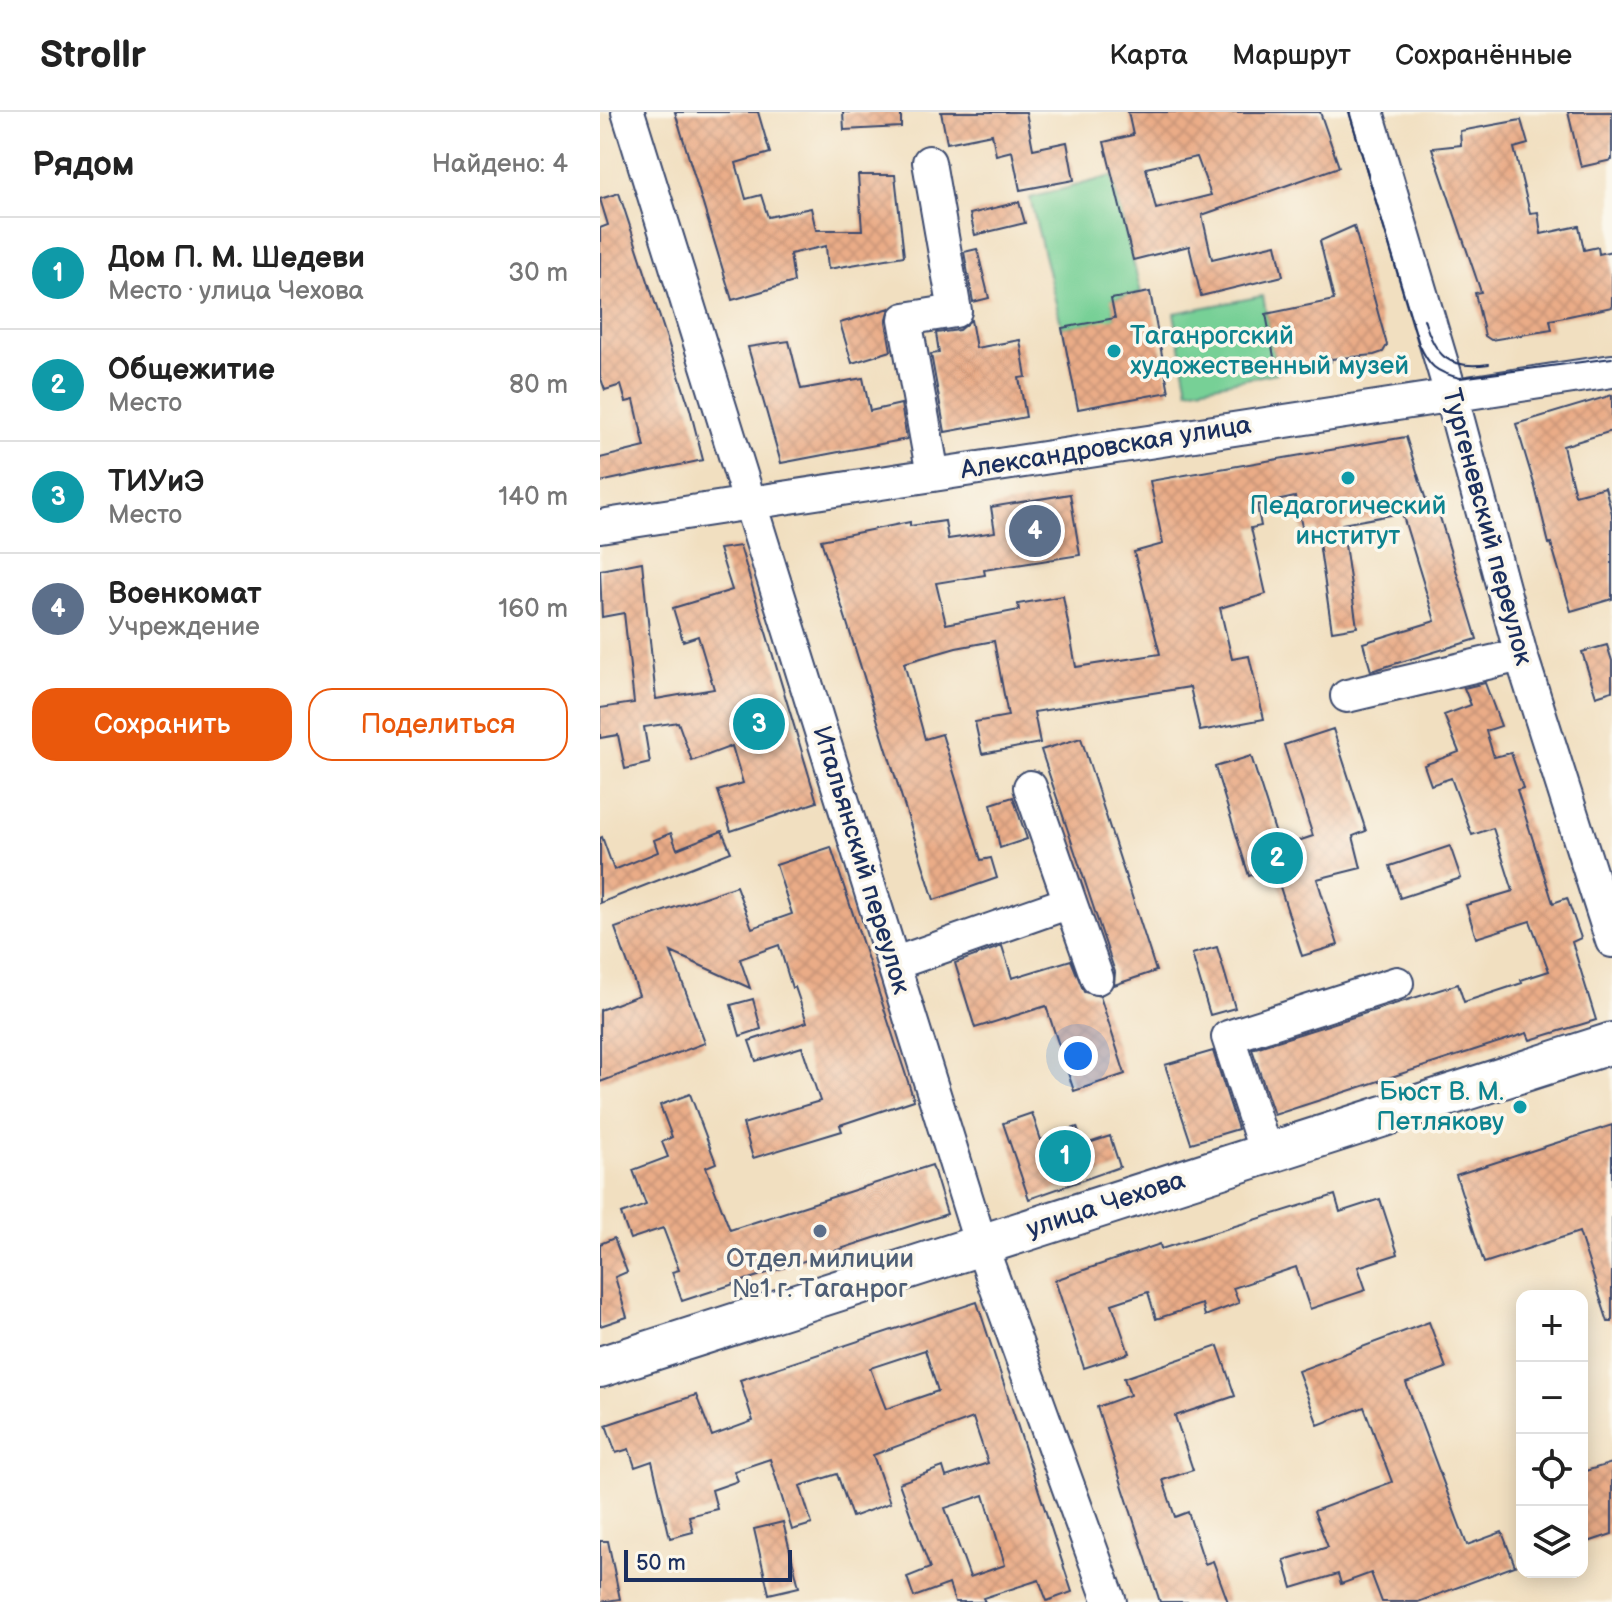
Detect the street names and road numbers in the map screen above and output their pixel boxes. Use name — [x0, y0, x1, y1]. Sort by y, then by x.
street label: Тургеневский переулок — [1435, 385, 1539, 669]
street label: Александровская улица — [957, 410, 1254, 486]
street label: Итальянский переулок — [805, 722, 917, 998]
street label: улица Чехова — [1023, 1165, 1189, 1245]

